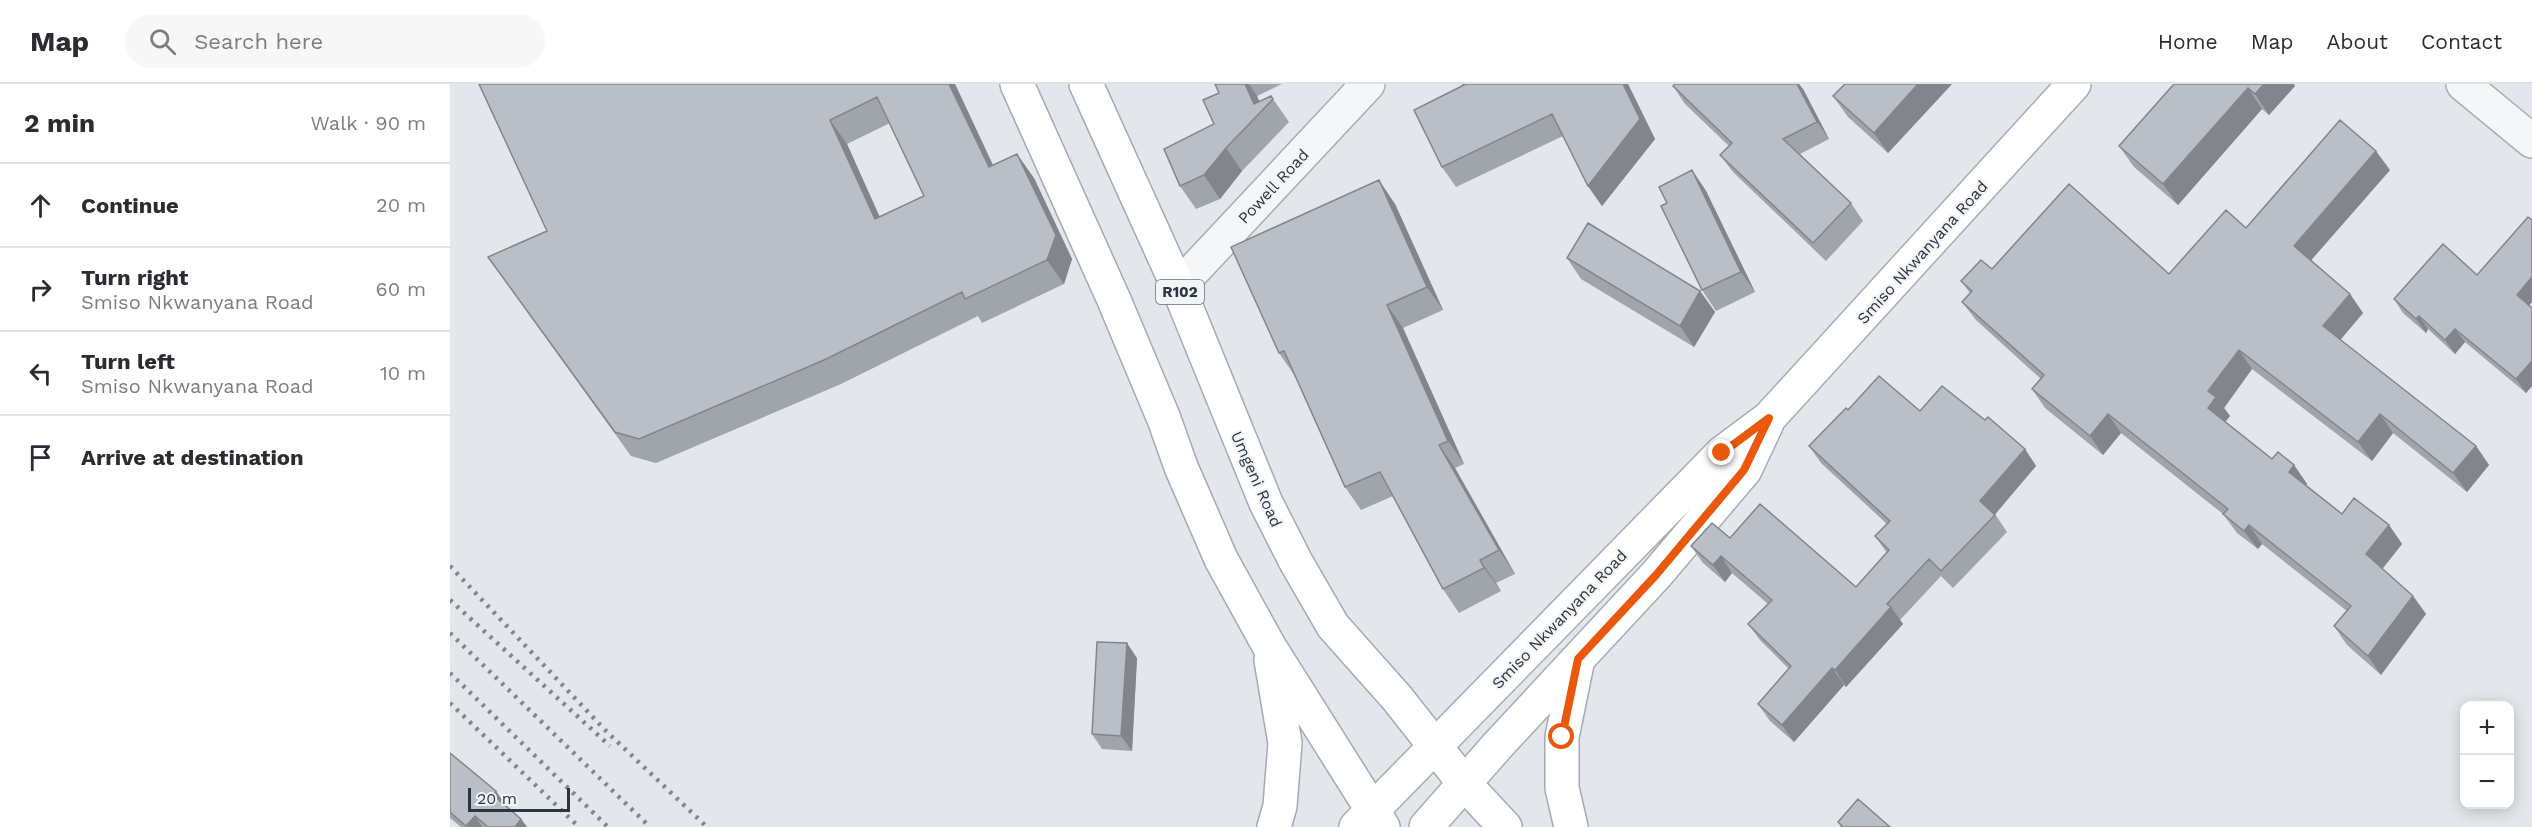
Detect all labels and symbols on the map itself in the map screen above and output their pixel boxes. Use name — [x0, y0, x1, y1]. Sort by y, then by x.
street label: Powell Road — [1234, 145, 1313, 228]
street label: Smiso Nkwanyana Road — [1853, 177, 1992, 328]
road number: R102 — [1156, 280, 1204, 304]
street label: Umgeni Road — [1227, 428, 1286, 530]
route end — [1708, 439, 1734, 465]
street label: Smiso Nkwanyana Road — [1488, 546, 1631, 693]
route start — [1548, 723, 1574, 749]
scale bar — [468, 785, 570, 812]

